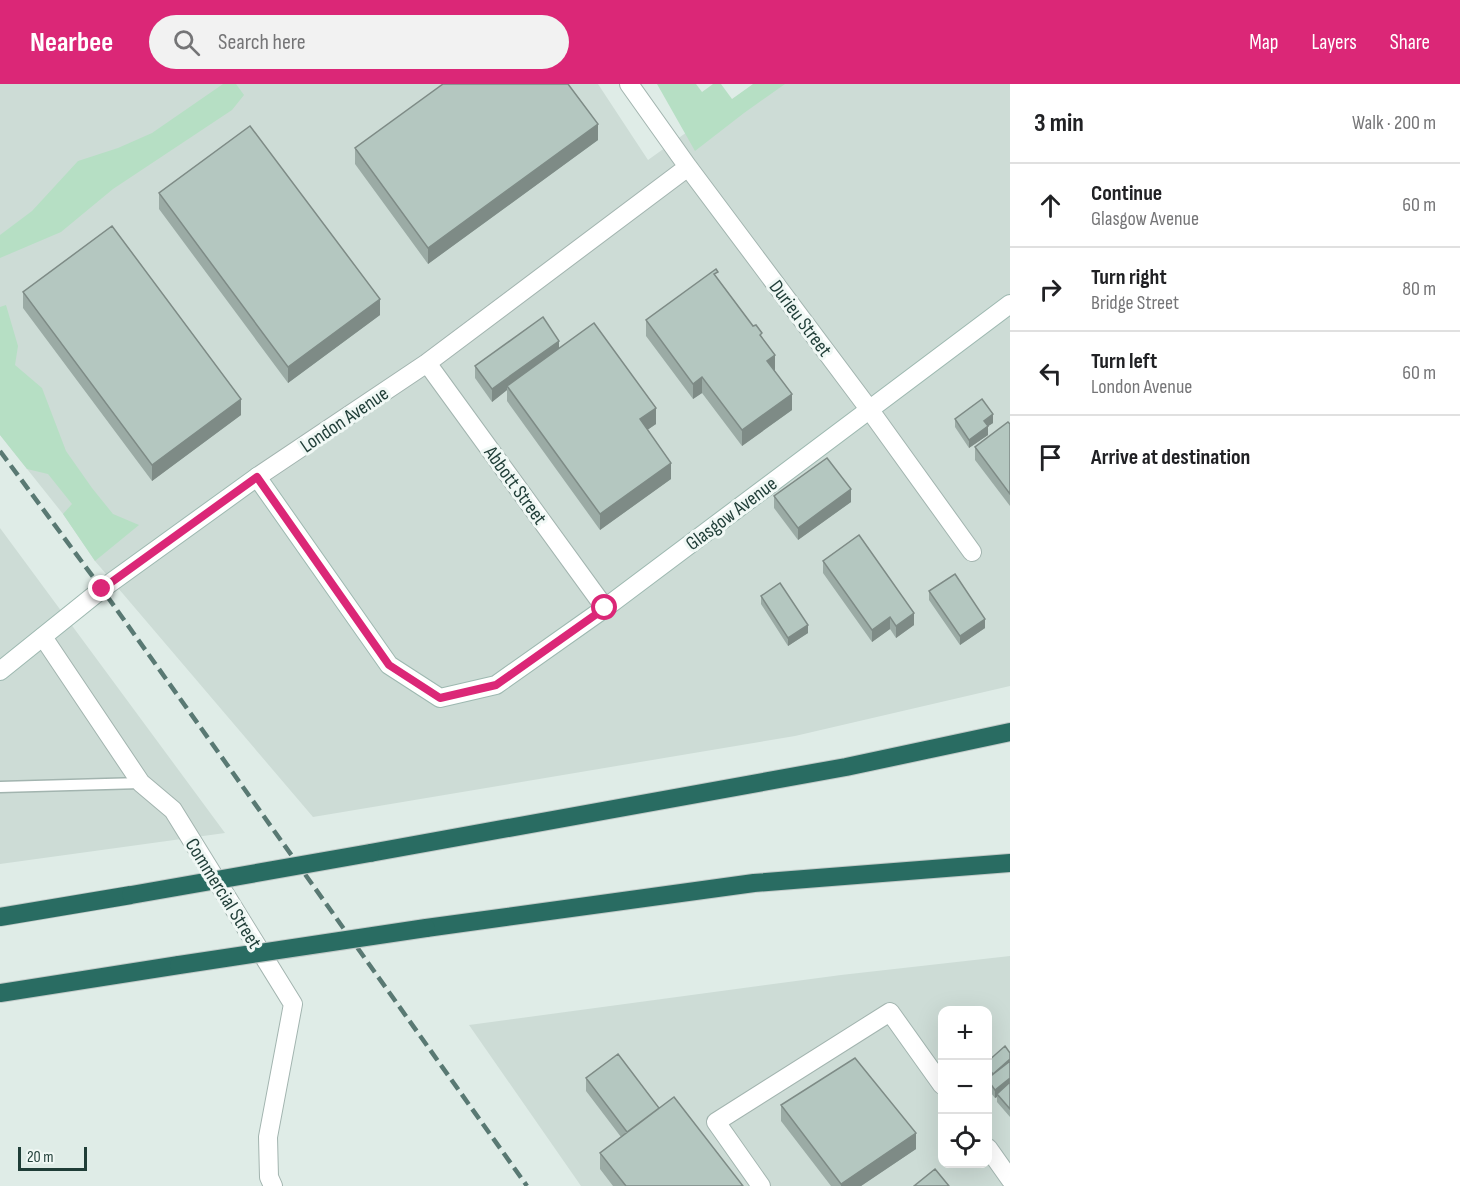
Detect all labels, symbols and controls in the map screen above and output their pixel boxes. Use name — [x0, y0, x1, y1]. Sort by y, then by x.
search box — [149, 15, 569, 69]
text: Nearbee — [30, 26, 113, 59]
icon: search — [170, 26, 203, 59]
text: Search here — [218, 29, 306, 56]
text: Map — [1249, 30, 1278, 55]
text: Layers — [1311, 30, 1357, 55]
text: Share — [1390, 30, 1430, 55]
text: 3 min — [1034, 108, 1084, 139]
text: Walk · 200 m — [1352, 111, 1436, 135]
text: Continue — [1091, 180, 1162, 207]
icon: ahead — [1034, 189, 1067, 222]
text: 60 m — [1402, 193, 1436, 217]
text: Glasgow Avenue — [1091, 207, 1199, 231]
text: Turn right — [1091, 264, 1167, 291]
icon: right — [1034, 273, 1067, 306]
street label: Durieu Street — [764, 276, 837, 362]
text: 80 m — [1402, 277, 1436, 301]
text: Bridge Street — [1091, 291, 1179, 315]
text: Turn left — [1091, 348, 1157, 375]
icon: left — [1034, 357, 1067, 390]
text: 60 m — [1402, 361, 1436, 385]
text: London Avenue — [1091, 375, 1192, 399]
street label: London Avenue — [296, 382, 393, 458]
street label: Abbott Street — [478, 441, 552, 530]
icon: arrive — [1034, 441, 1067, 474]
text: Arrive at destination — [1091, 444, 1250, 471]
street label: Glasgow Avenue — [681, 472, 782, 556]
route end — [88, 575, 114, 601]
route start — [591, 594, 617, 620]
street label: Commercial Street — [180, 834, 267, 953]
map controls — [938, 1006, 992, 1168]
button: + — [938, 1006, 992, 1060]
button: − — [938, 1060, 992, 1114]
button: locate — [938, 1114, 992, 1168]
scale bar — [18, 1144, 87, 1172]
text: 20 m — [27, 1148, 54, 1167]

